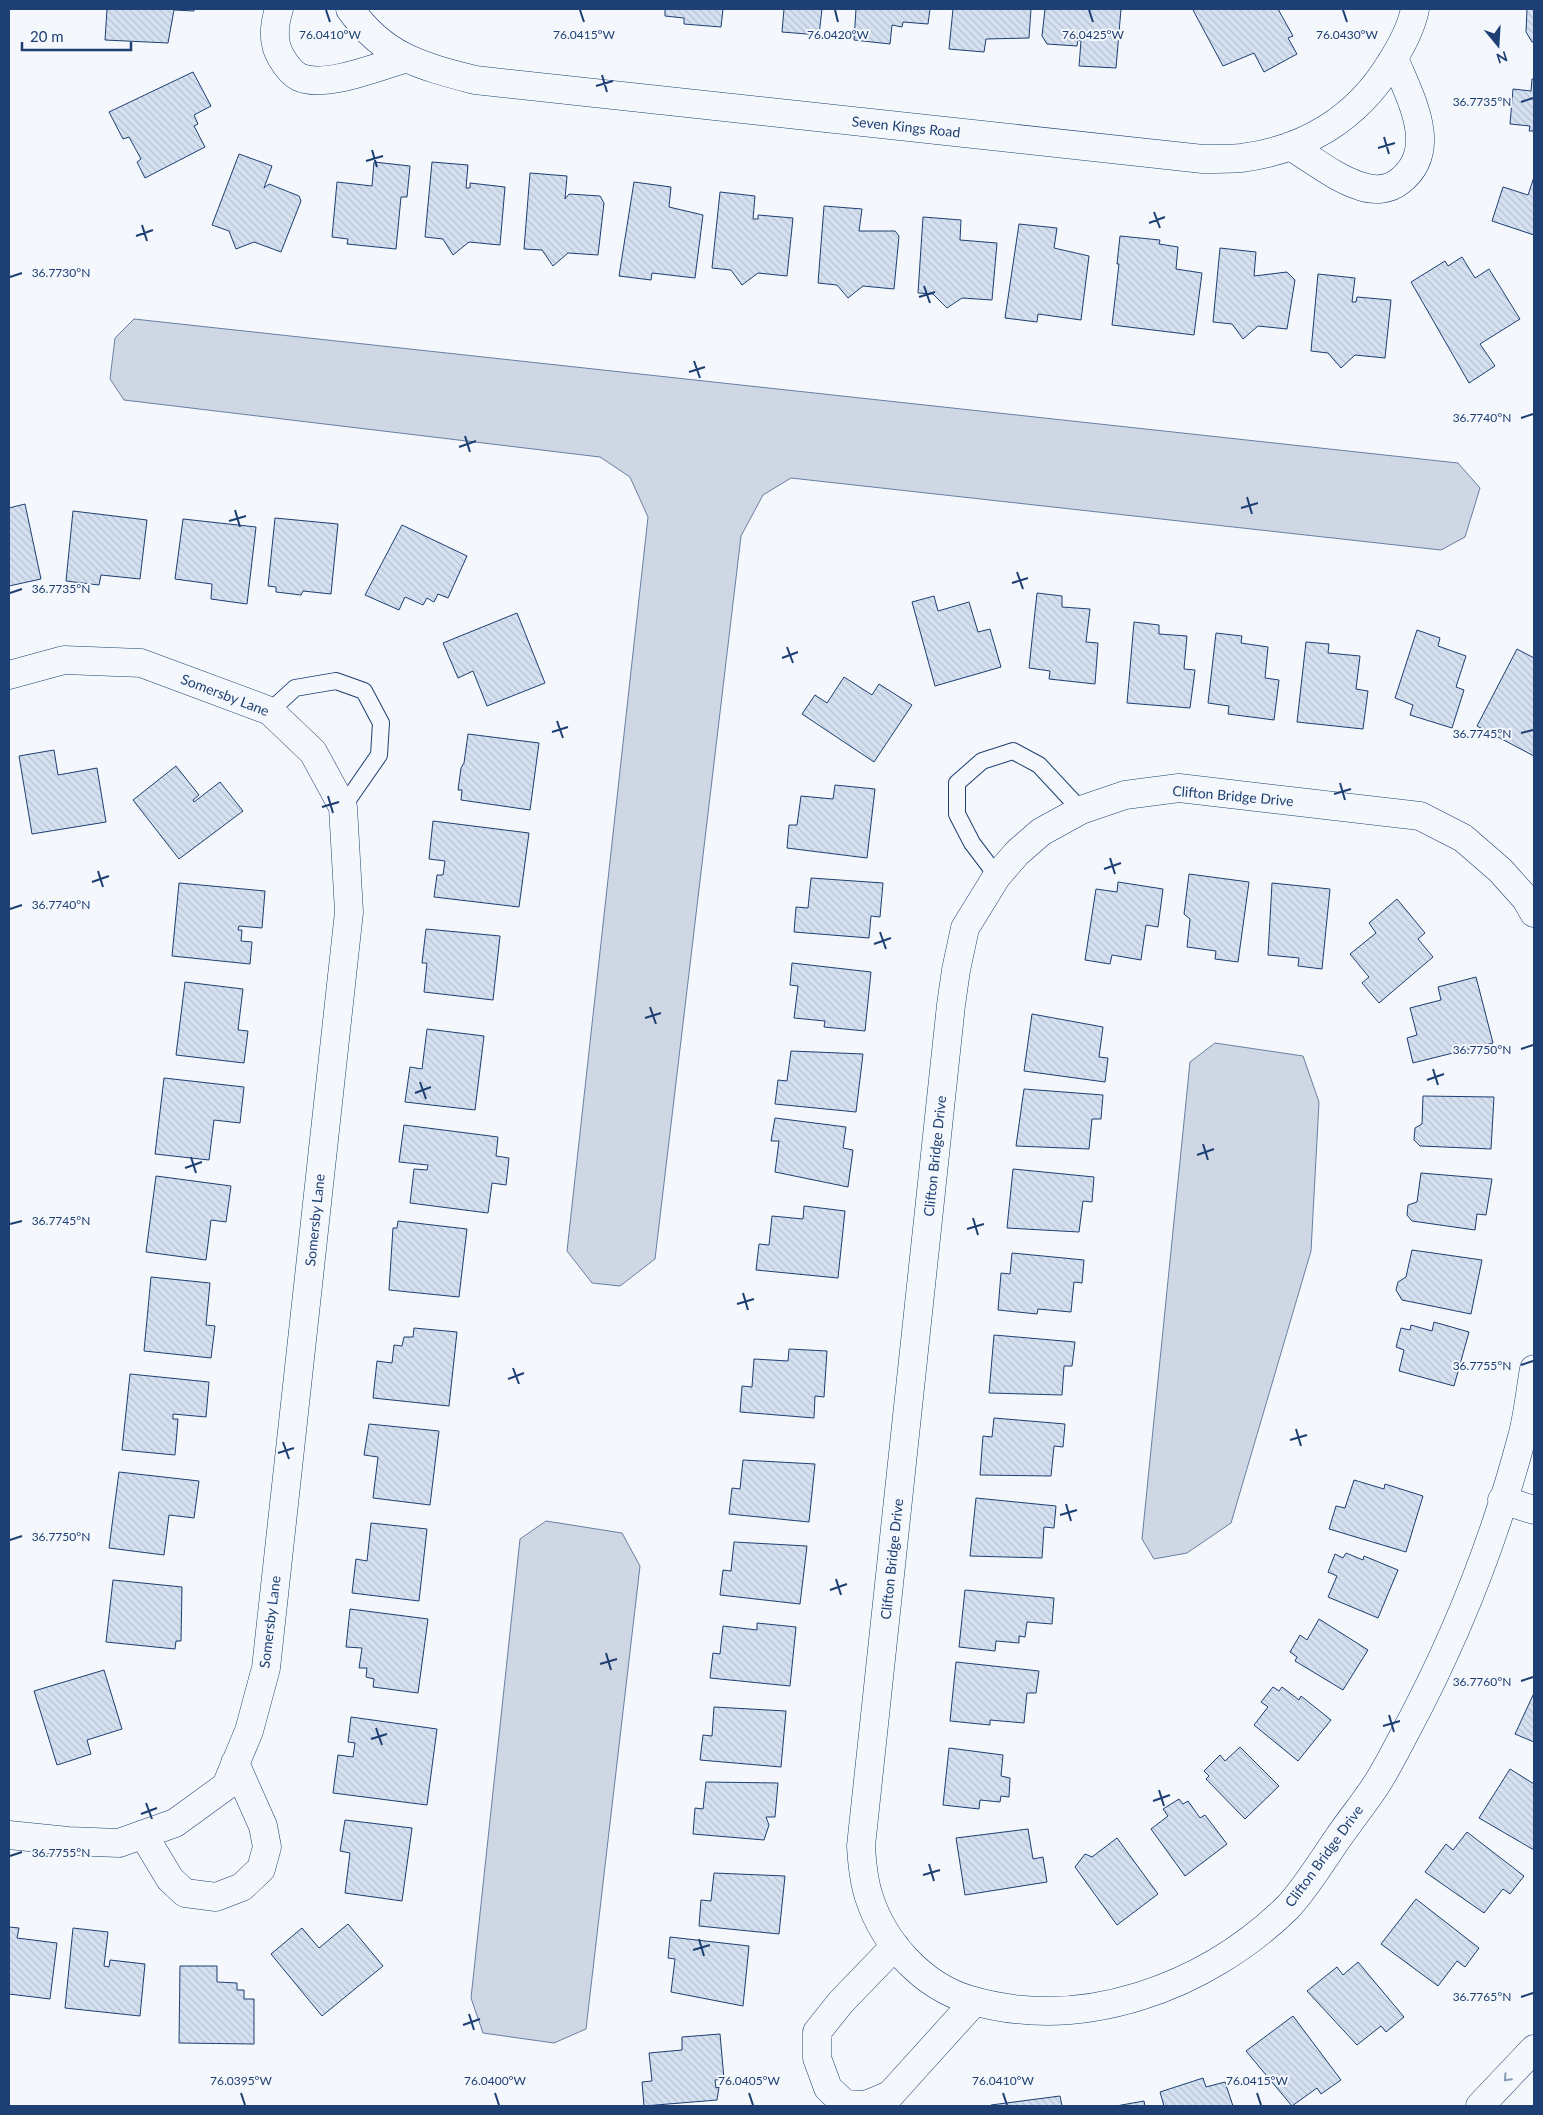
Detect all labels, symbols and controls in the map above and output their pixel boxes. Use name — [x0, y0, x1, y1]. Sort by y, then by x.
scale bar — [22, 20, 131, 52]
north arrow — [1473, 20, 1523, 70]
text: 20 m — [30, 27, 64, 45]
text: 76.0410°W — [299, 27, 362, 42]
text: 76.0415°W — [553, 27, 616, 42]
text: 76.0420°W — [807, 27, 870, 42]
text: 76.0425°W — [1062, 27, 1125, 42]
text: 76.0430°W — [1316, 27, 1379, 42]
text: N — [1494, 48, 1510, 68]
text: 36.7735°N — [1453, 94, 1511, 109]
street label: Seven Kings Road — [851, 112, 961, 141]
text: 36.7730°N — [32, 265, 90, 280]
text: 36.7740°N — [1453, 410, 1511, 425]
text: 36.7735°N — [32, 581, 90, 596]
street label: Somersby Lane — [179, 670, 272, 719]
text: 36.7745°N — [1453, 726, 1511, 741]
street label: Clifton Bridge Drive — [1172, 782, 1294, 809]
text: 36.7740°N — [32, 897, 90, 912]
text: 36.7750°N — [1453, 1042, 1511, 1057]
street label: Clifton Bridge Drive — [920, 1095, 949, 1217]
street label: Somersby Lane — [301, 1173, 328, 1267]
text: 36.7745°N — [32, 1213, 90, 1228]
text: 36.7755°N — [1453, 1358, 1511, 1373]
street label: Clifton Bridge Drive — [877, 1498, 906, 1620]
text: 36.7750°N — [32, 1529, 90, 1544]
street label: Somersby Lane — [255, 1575, 284, 1669]
text: 36.7760°N — [1453, 1674, 1511, 1689]
street label: Clifton Bridge Drive — [1281, 1802, 1366, 1910]
text: 36.7755°N — [32, 1845, 90, 1860]
text: 36.7765°N — [1453, 1989, 1511, 2004]
one-way arrow — [1504, 2072, 1513, 2081]
text: 76.0395°W — [210, 2073, 273, 2088]
text: 76.0400°W — [464, 2073, 527, 2088]
text: 76.0405°W — [718, 2073, 781, 2088]
text: 76.0410°W — [972, 2073, 1035, 2088]
text: 76.0415°W — [1226, 2073, 1289, 2088]

